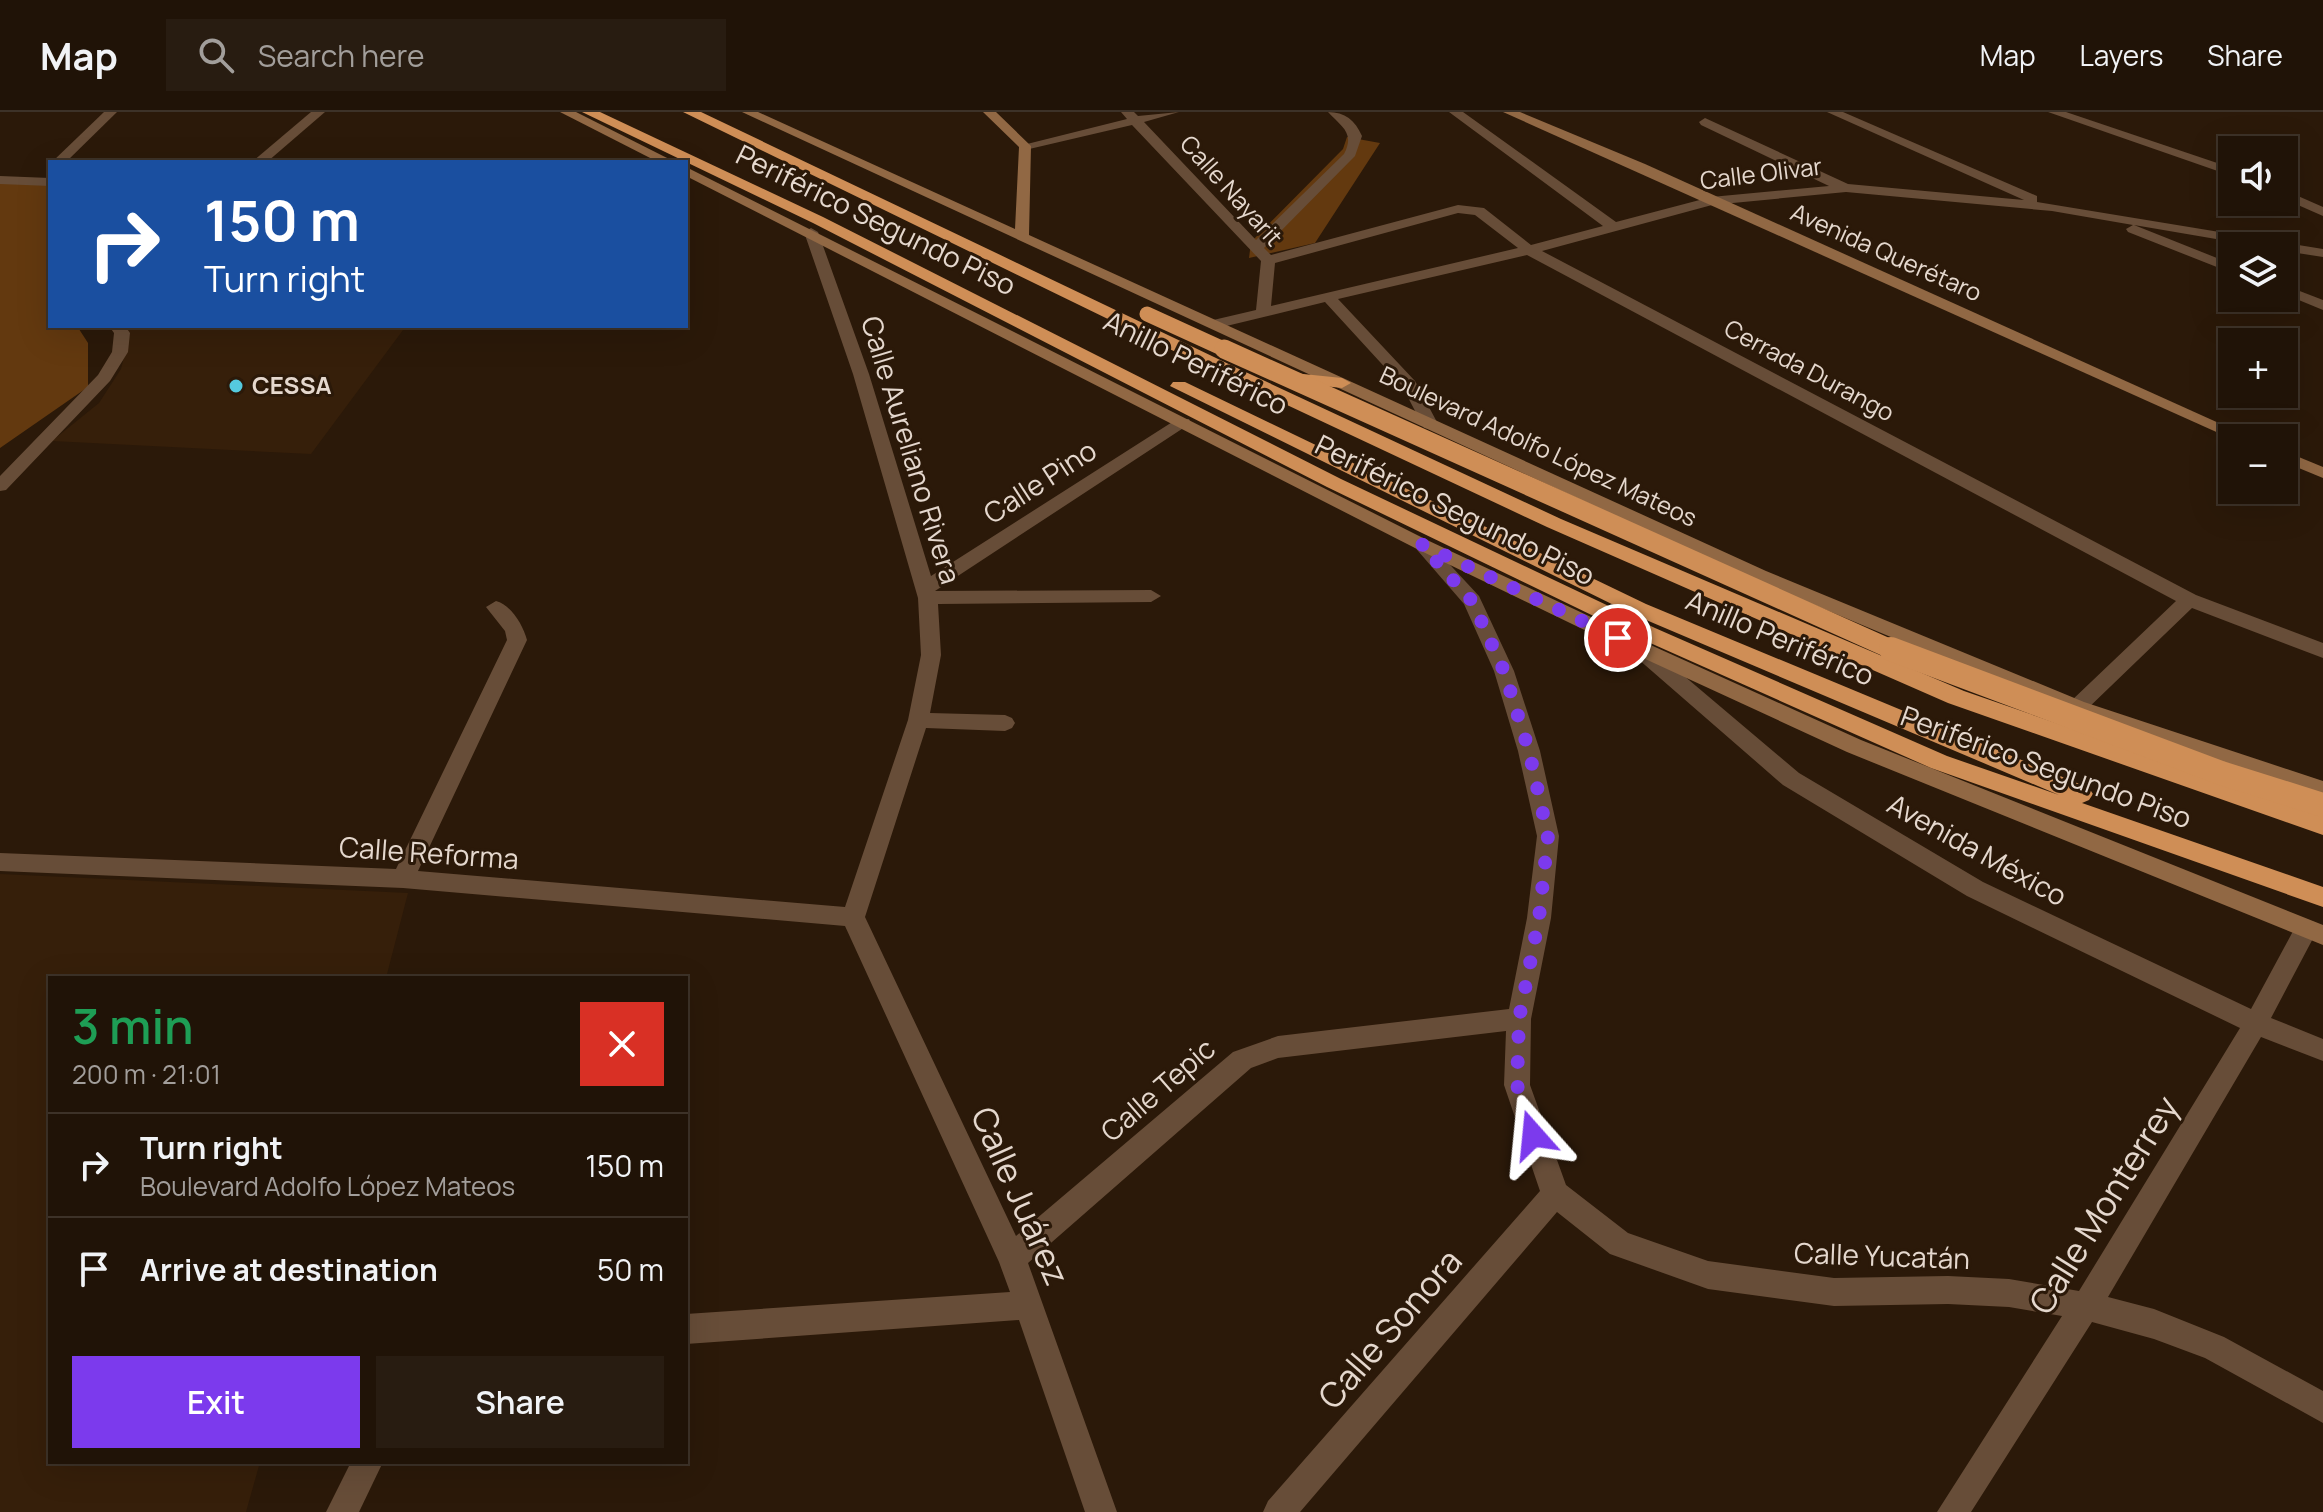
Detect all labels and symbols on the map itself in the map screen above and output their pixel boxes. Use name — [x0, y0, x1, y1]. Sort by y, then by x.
street label: Calle Nayarit — [1173, 127, 1291, 253]
street label: Periférico Segundo Piso — [730, 135, 1023, 303]
street label: Calle Olivar — [1698, 149, 1824, 196]
street label: Avenida Querétaro — [1786, 195, 1987, 309]
street label: Anillo Periférico — [1098, 301, 1295, 423]
street label: Calle Aureliano Rivera — [853, 311, 971, 588]
street label: Cerrada Durango — [1719, 311, 1901, 428]
street label: Boulevard Adolfo López Mateos — [1375, 358, 1703, 534]
place label: CESSA — [252, 368, 332, 401]
marker: CESSA — [227, 377, 245, 395]
street label: Periférico Segundo Piso — [1309, 425, 1602, 593]
street label: Calle Pino — [976, 431, 1103, 532]
street label: Anillo Periférico — [1681, 580, 1880, 694]
pin — [1584, 604, 1652, 672]
street label: Periférico Segundo Piso — [1896, 696, 2197, 836]
street label: Avenida México — [1881, 784, 2074, 914]
street label: Calle Reforma — [338, 827, 520, 877]
street label: Calle Tepic — [1092, 1029, 1223, 1149]
street label: Calle Monterrey — [2018, 1087, 2189, 1322]
position arrow — [1491, 1093, 1575, 1177]
street label: Calle Juárez — [961, 1099, 1081, 1292]
street label: Calle Yucatán — [1793, 1233, 1971, 1277]
street label: Calle Sonora — [1307, 1239, 1471, 1418]

